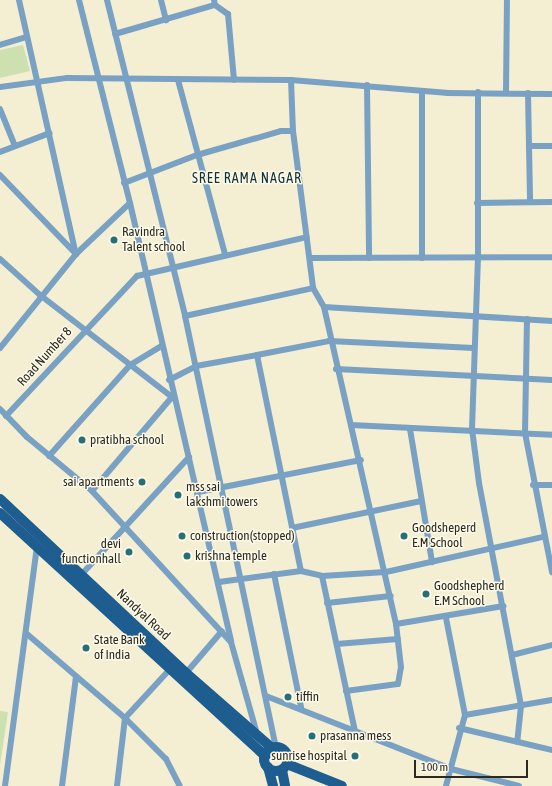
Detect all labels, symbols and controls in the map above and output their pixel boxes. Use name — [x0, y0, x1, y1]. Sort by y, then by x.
district label: SREE RAMA NAGAR — [192, 170, 302, 186]
place label: Ravindra Talent school — [122, 225, 185, 256]
marker: Ravindra Talent school — [109, 235, 119, 245]
street label: Road Number 8 — [15, 324, 75, 390]
place label: pratibha school — [90, 432, 164, 448]
marker: pratibha school — [77, 435, 87, 445]
place label: sai apartments — [63, 474, 134, 490]
marker: sai apartments — [137, 477, 147, 487]
place label: mss sai lakshmi towers — [186, 480, 258, 511]
marker: mss sai lakshmi towers — [173, 490, 183, 500]
place label: Goodsheperd E.M School — [412, 521, 476, 552]
place label: construction(stopped) — [190, 528, 295, 544]
marker: construction(stopped) — [177, 531, 187, 541]
marker: Goodsheperd E.M School — [399, 531, 409, 541]
place label: devi functionhall — [62, 537, 121, 568]
marker: devi functionhall — [124, 547, 134, 557]
place label: krishna temple — [195, 548, 267, 564]
marker: krishna temple — [182, 551, 192, 561]
place label: Goodshepherd E.M School — [434, 579, 504, 610]
street label: Nandyal Road — [113, 586, 173, 644]
marker: Goodshepherd E.M School — [421, 589, 431, 599]
place label: State Bank of India — [94, 633, 145, 664]
marker: State Bank of India — [81, 643, 91, 653]
place label: tiffin — [296, 689, 319, 705]
marker: tiffin — [283, 692, 293, 702]
place label: prasanna mess — [320, 728, 391, 744]
marker: prasanna mess — [307, 731, 317, 741]
place label: sunrise hospital — [271, 748, 347, 764]
marker: sunrise hospital — [350, 751, 360, 761]
scale bar — [416, 752, 530, 778]
text: 100 m — [421, 760, 448, 774]

